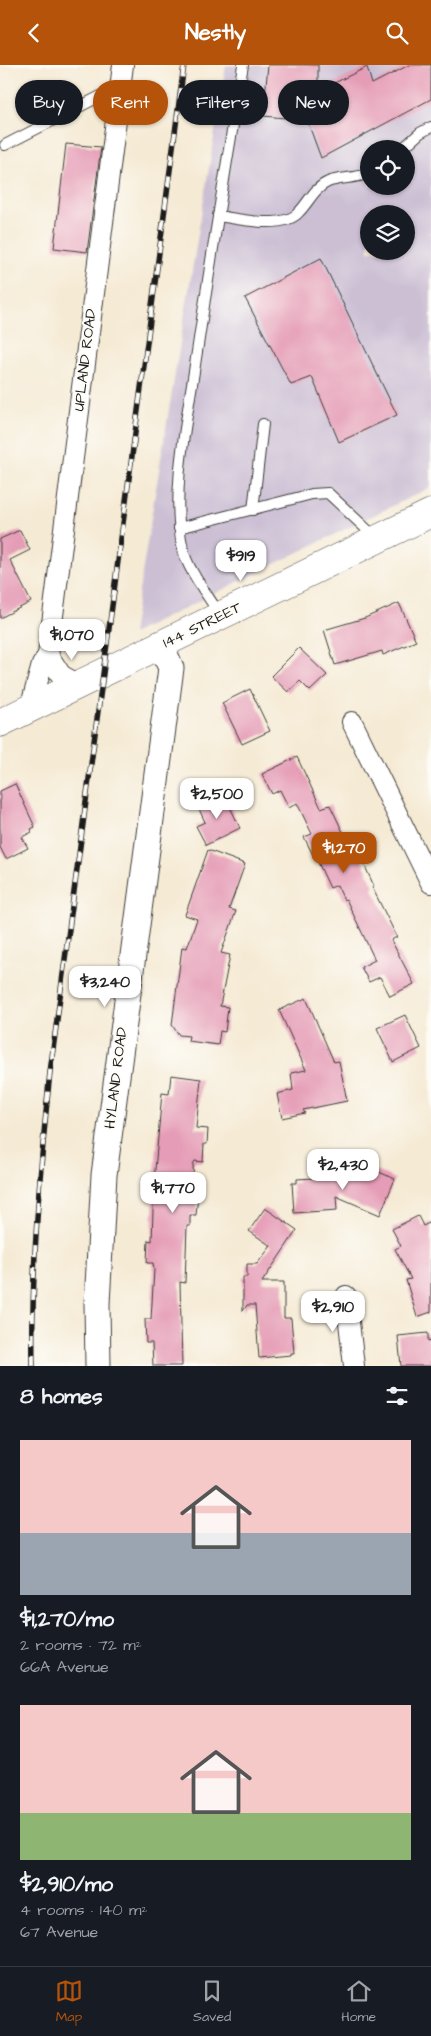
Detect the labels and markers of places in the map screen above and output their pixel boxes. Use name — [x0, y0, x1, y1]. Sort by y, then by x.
pin: $919 — [211, 539, 271, 582]
pin: $1,070 — [31, 619, 113, 661]
pin: $2,500 — [176, 777, 258, 820]
pin: $1,270 — [303, 831, 385, 874]
pin: $3,240 — [64, 965, 146, 1008]
pin: $2,430 — [302, 1149, 384, 1191]
pin: $1,770 — [132, 1171, 214, 1214]
pin: $2,910 — [292, 1291, 374, 1333]

